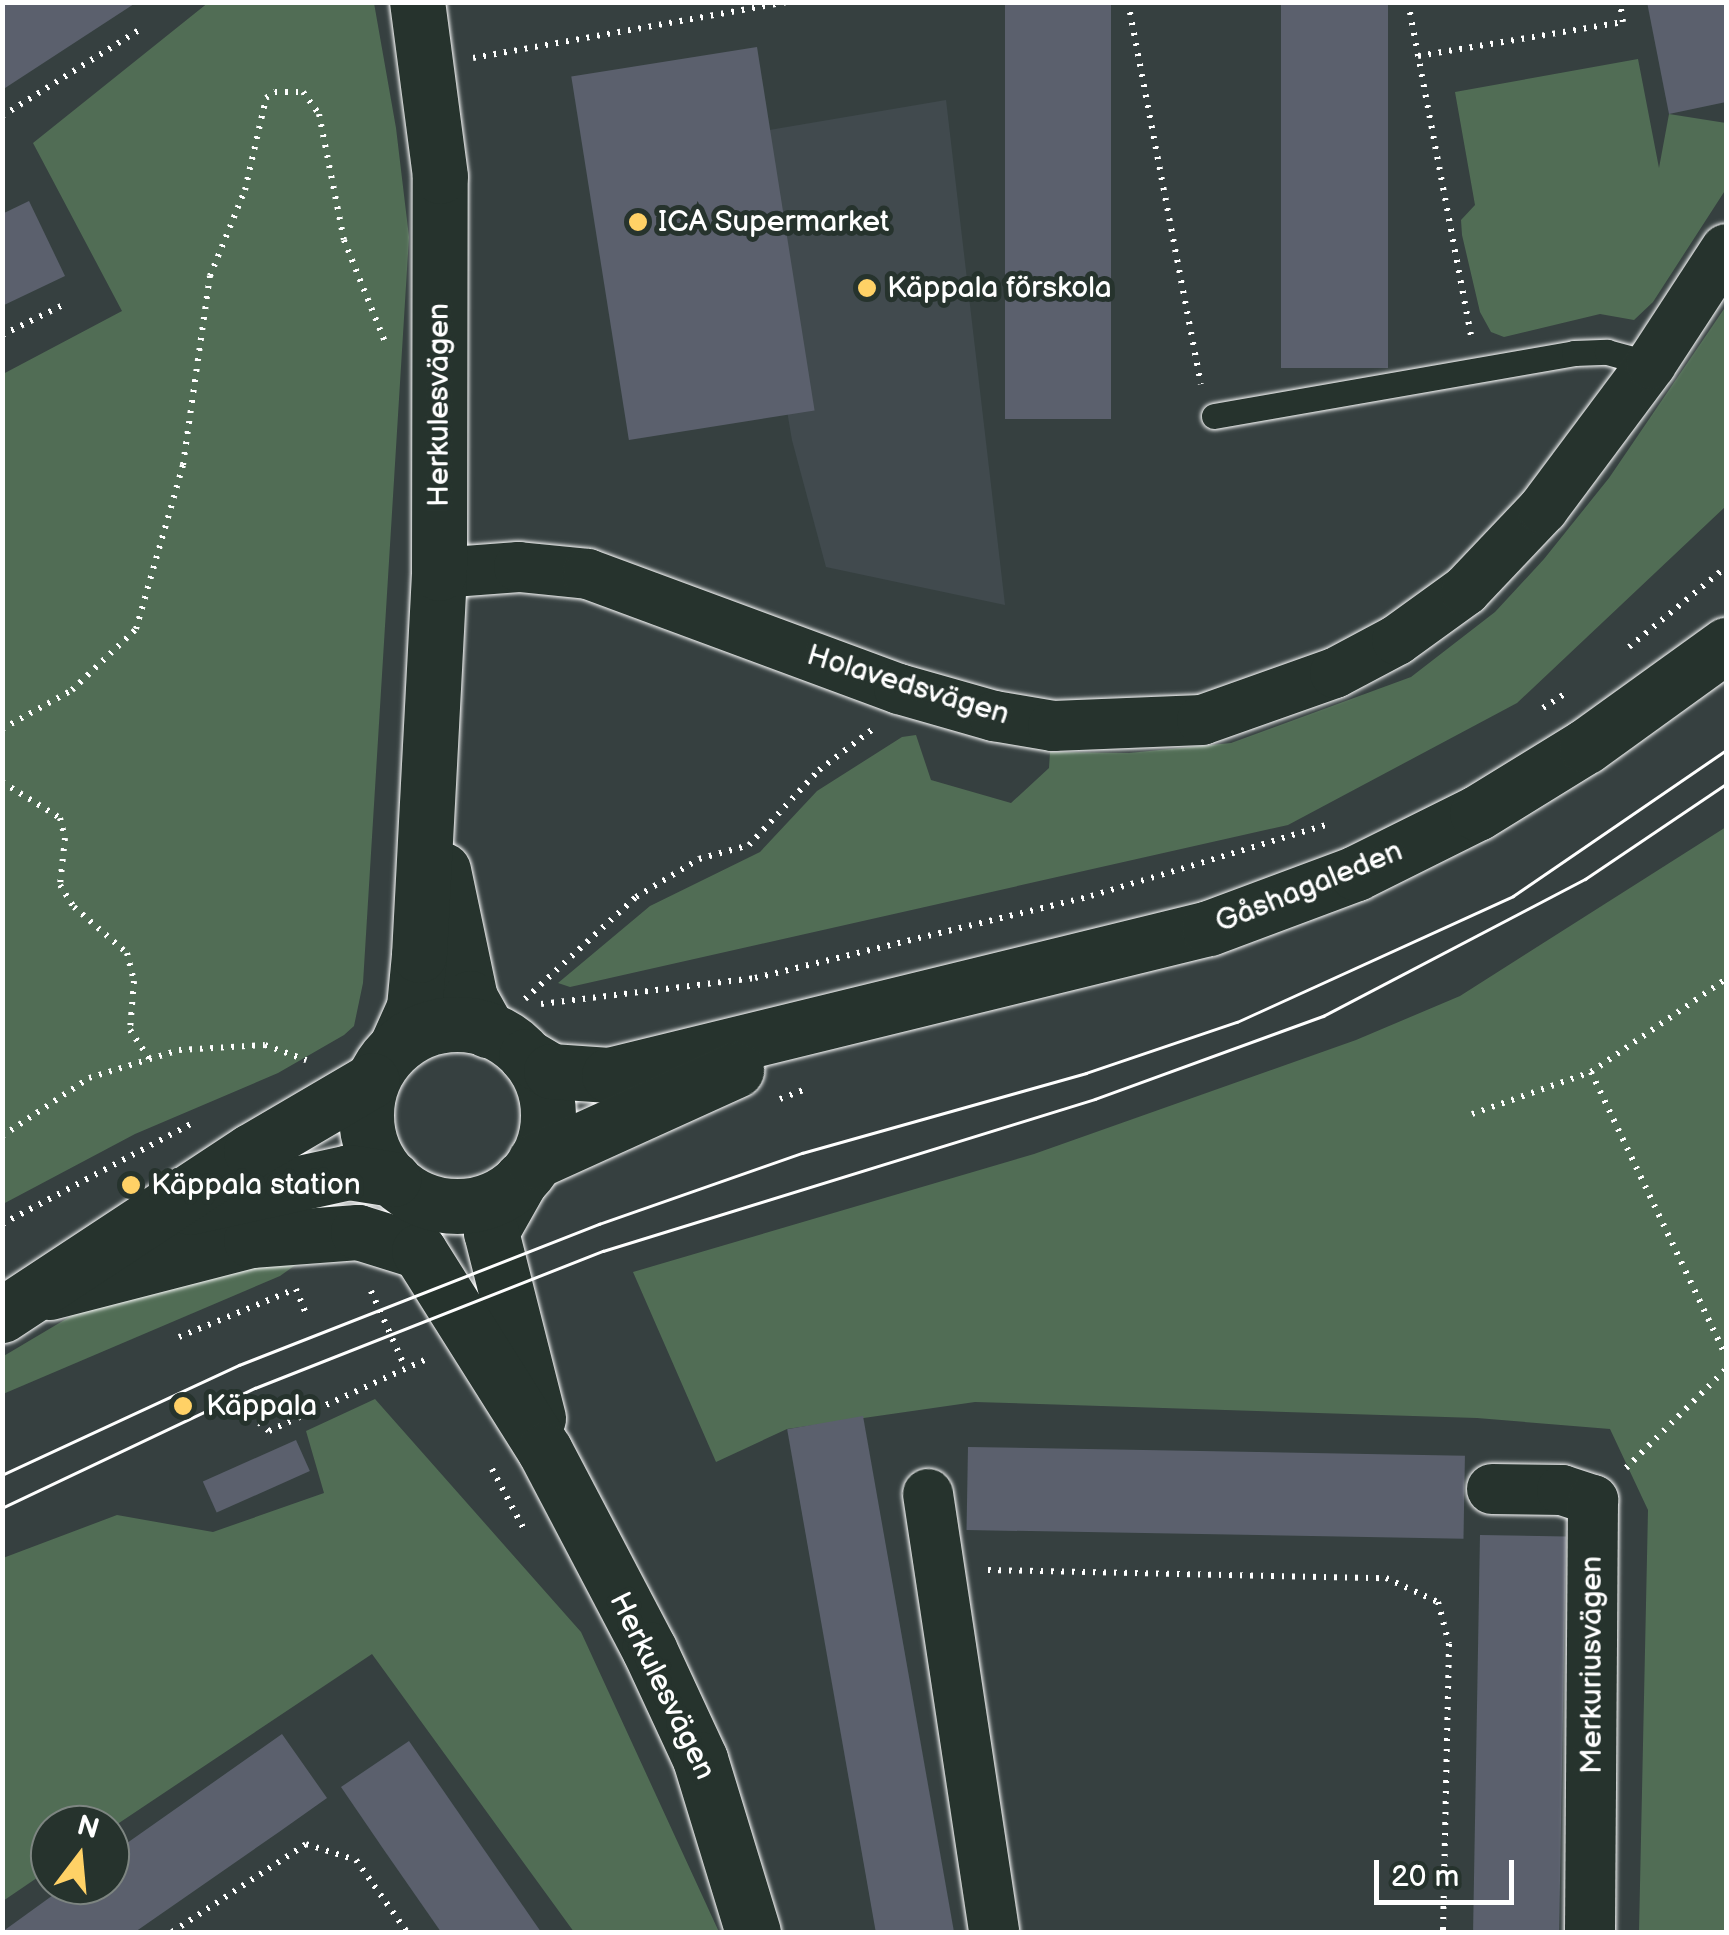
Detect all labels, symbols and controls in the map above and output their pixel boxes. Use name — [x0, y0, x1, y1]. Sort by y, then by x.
place label: ICA Supermarket — [658, 204, 890, 240]
marker: ICA Supermarket — [627, 211, 649, 233]
place label: Käppala förskola — [887, 270, 1112, 306]
marker: Käppala förskola — [856, 277, 878, 299]
street label: Herkulesvägen — [421, 303, 457, 507]
street label: Holavedsvägen — [803, 637, 1013, 733]
street label: Gåshagaleden — [1210, 833, 1408, 941]
place label: Käppala station — [151, 1167, 361, 1203]
marker: Käppala station — [120, 1174, 142, 1196]
place label: Käppala — [206, 1388, 317, 1424]
marker: Käppala — [170, 1393, 196, 1419]
street label: Merkuriusvägen — [1574, 1556, 1610, 1774]
street label: Herkulesvägen — [601, 1586, 723, 1786]
north arrow — [30, 1805, 130, 1905]
text: N — [73, 1809, 103, 1846]
scale bar — [1379, 1840, 1519, 1902]
text: 20 m — [1391, 1859, 1459, 1895]

